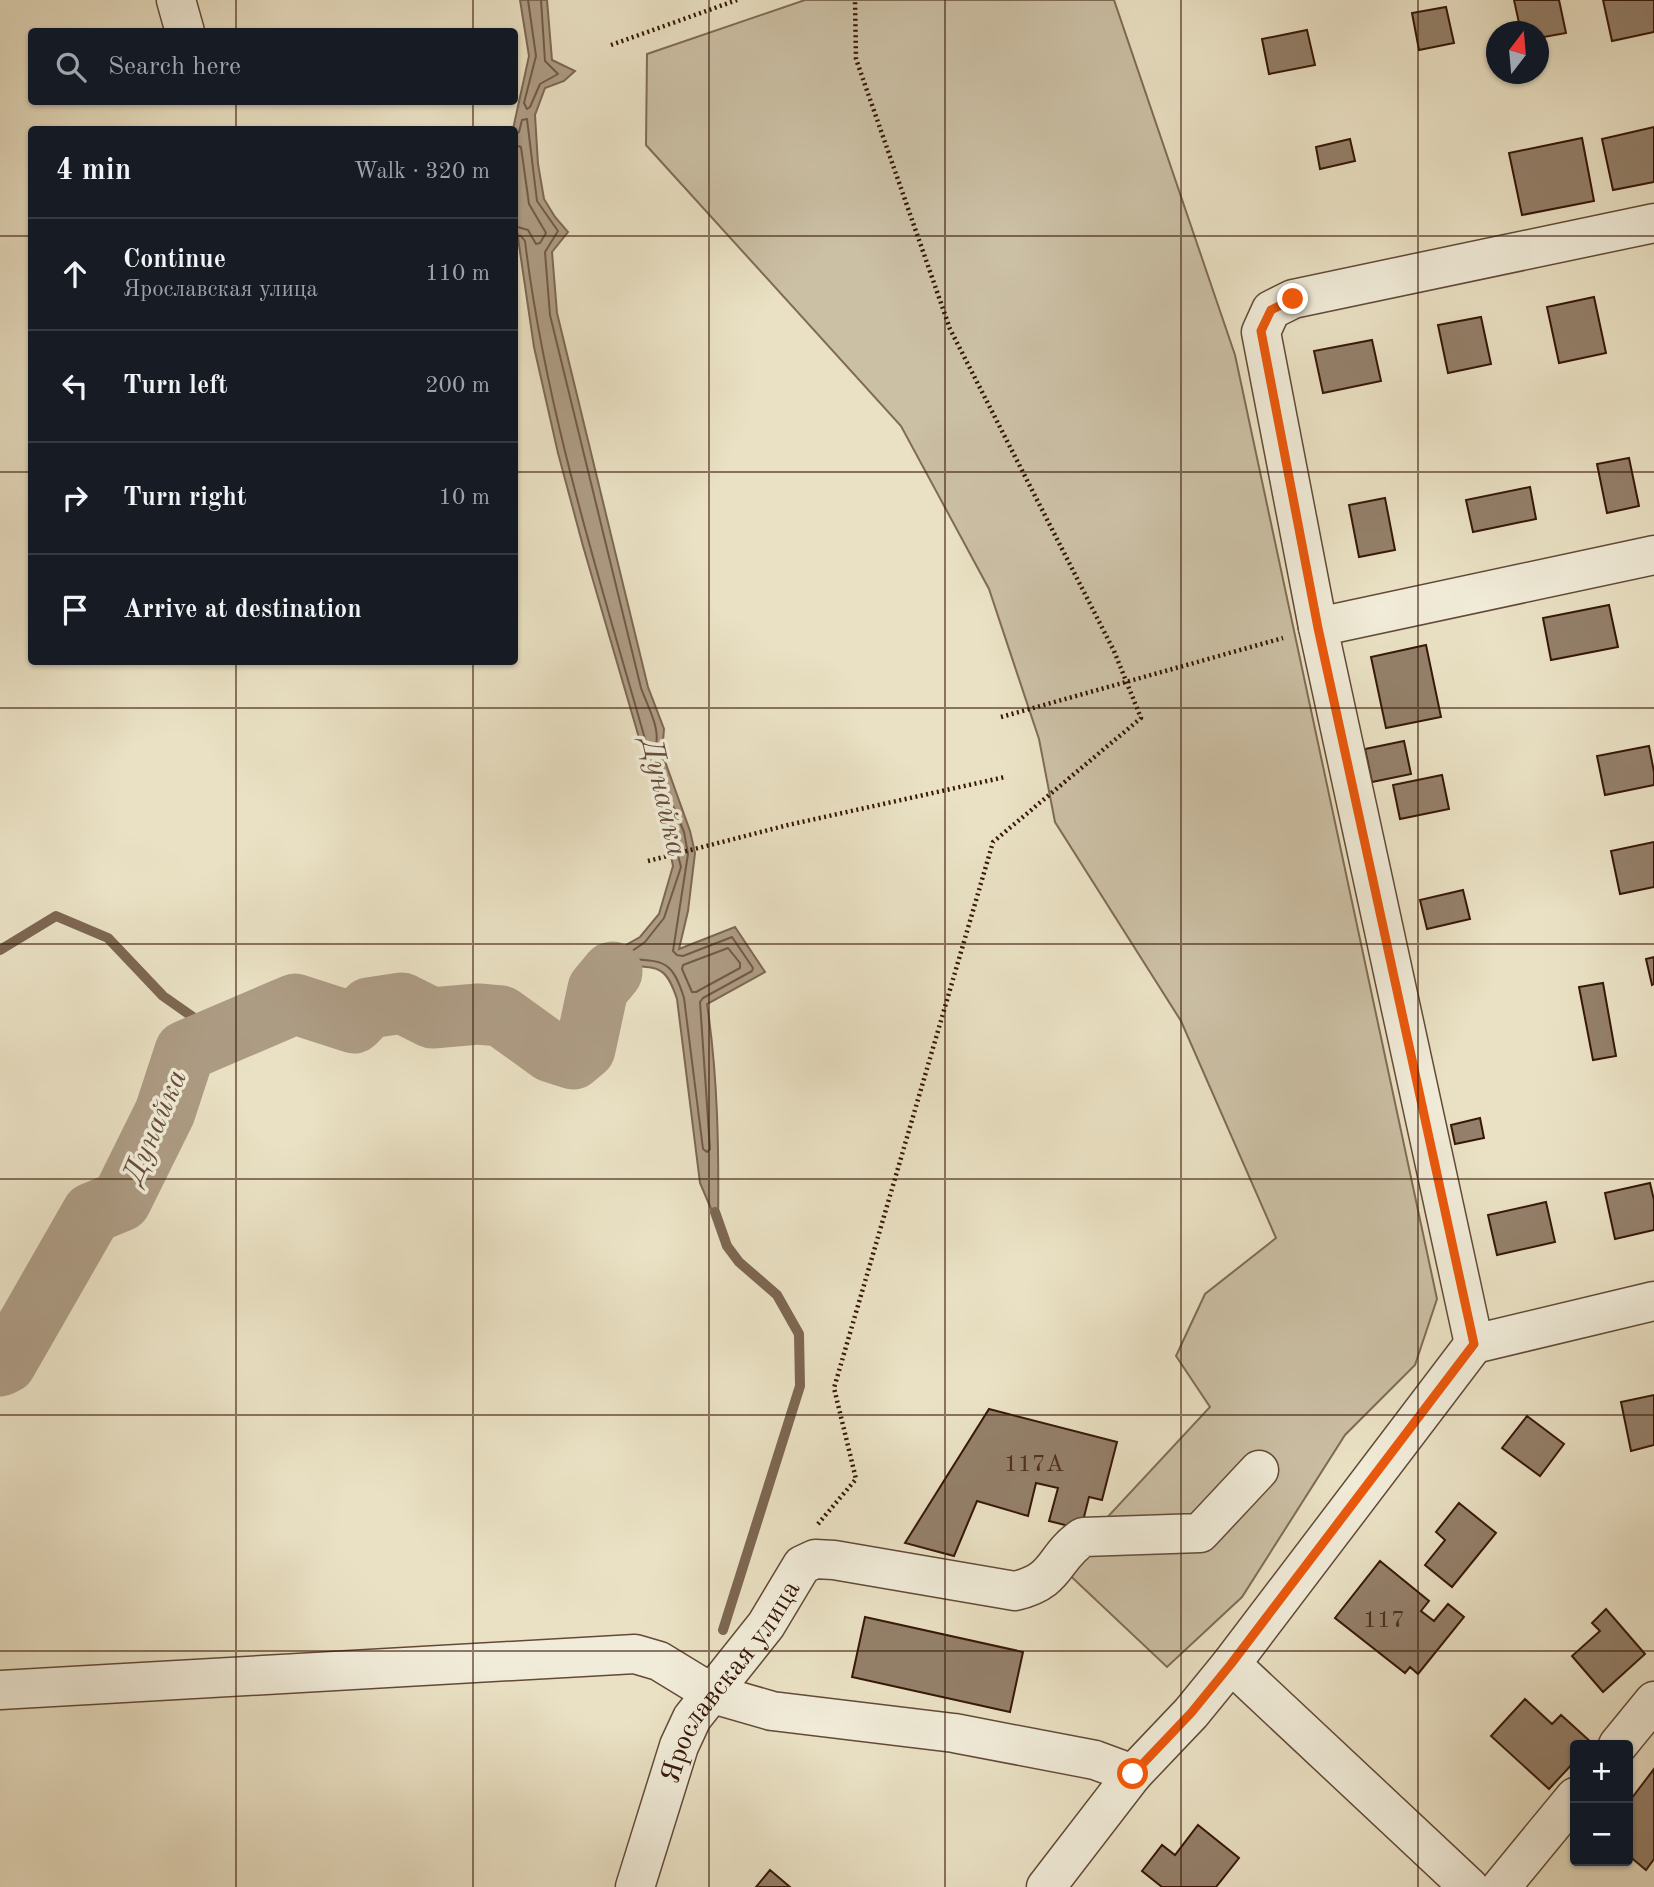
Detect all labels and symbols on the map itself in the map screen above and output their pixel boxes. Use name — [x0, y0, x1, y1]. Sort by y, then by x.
north arrow — [1486, 21, 1549, 84]
route end — [1277, 283, 1308, 314]
water label: Дунайка — [634, 732, 691, 859]
water label: Дунайка — [117, 1066, 193, 1192]
house number: 117А — [1004, 1453, 1064, 1477]
street label: Ярославская улица — [657, 1576, 806, 1787]
house number: 117 — [1363, 1609, 1405, 1633]
route start — [1117, 1758, 1148, 1789]

